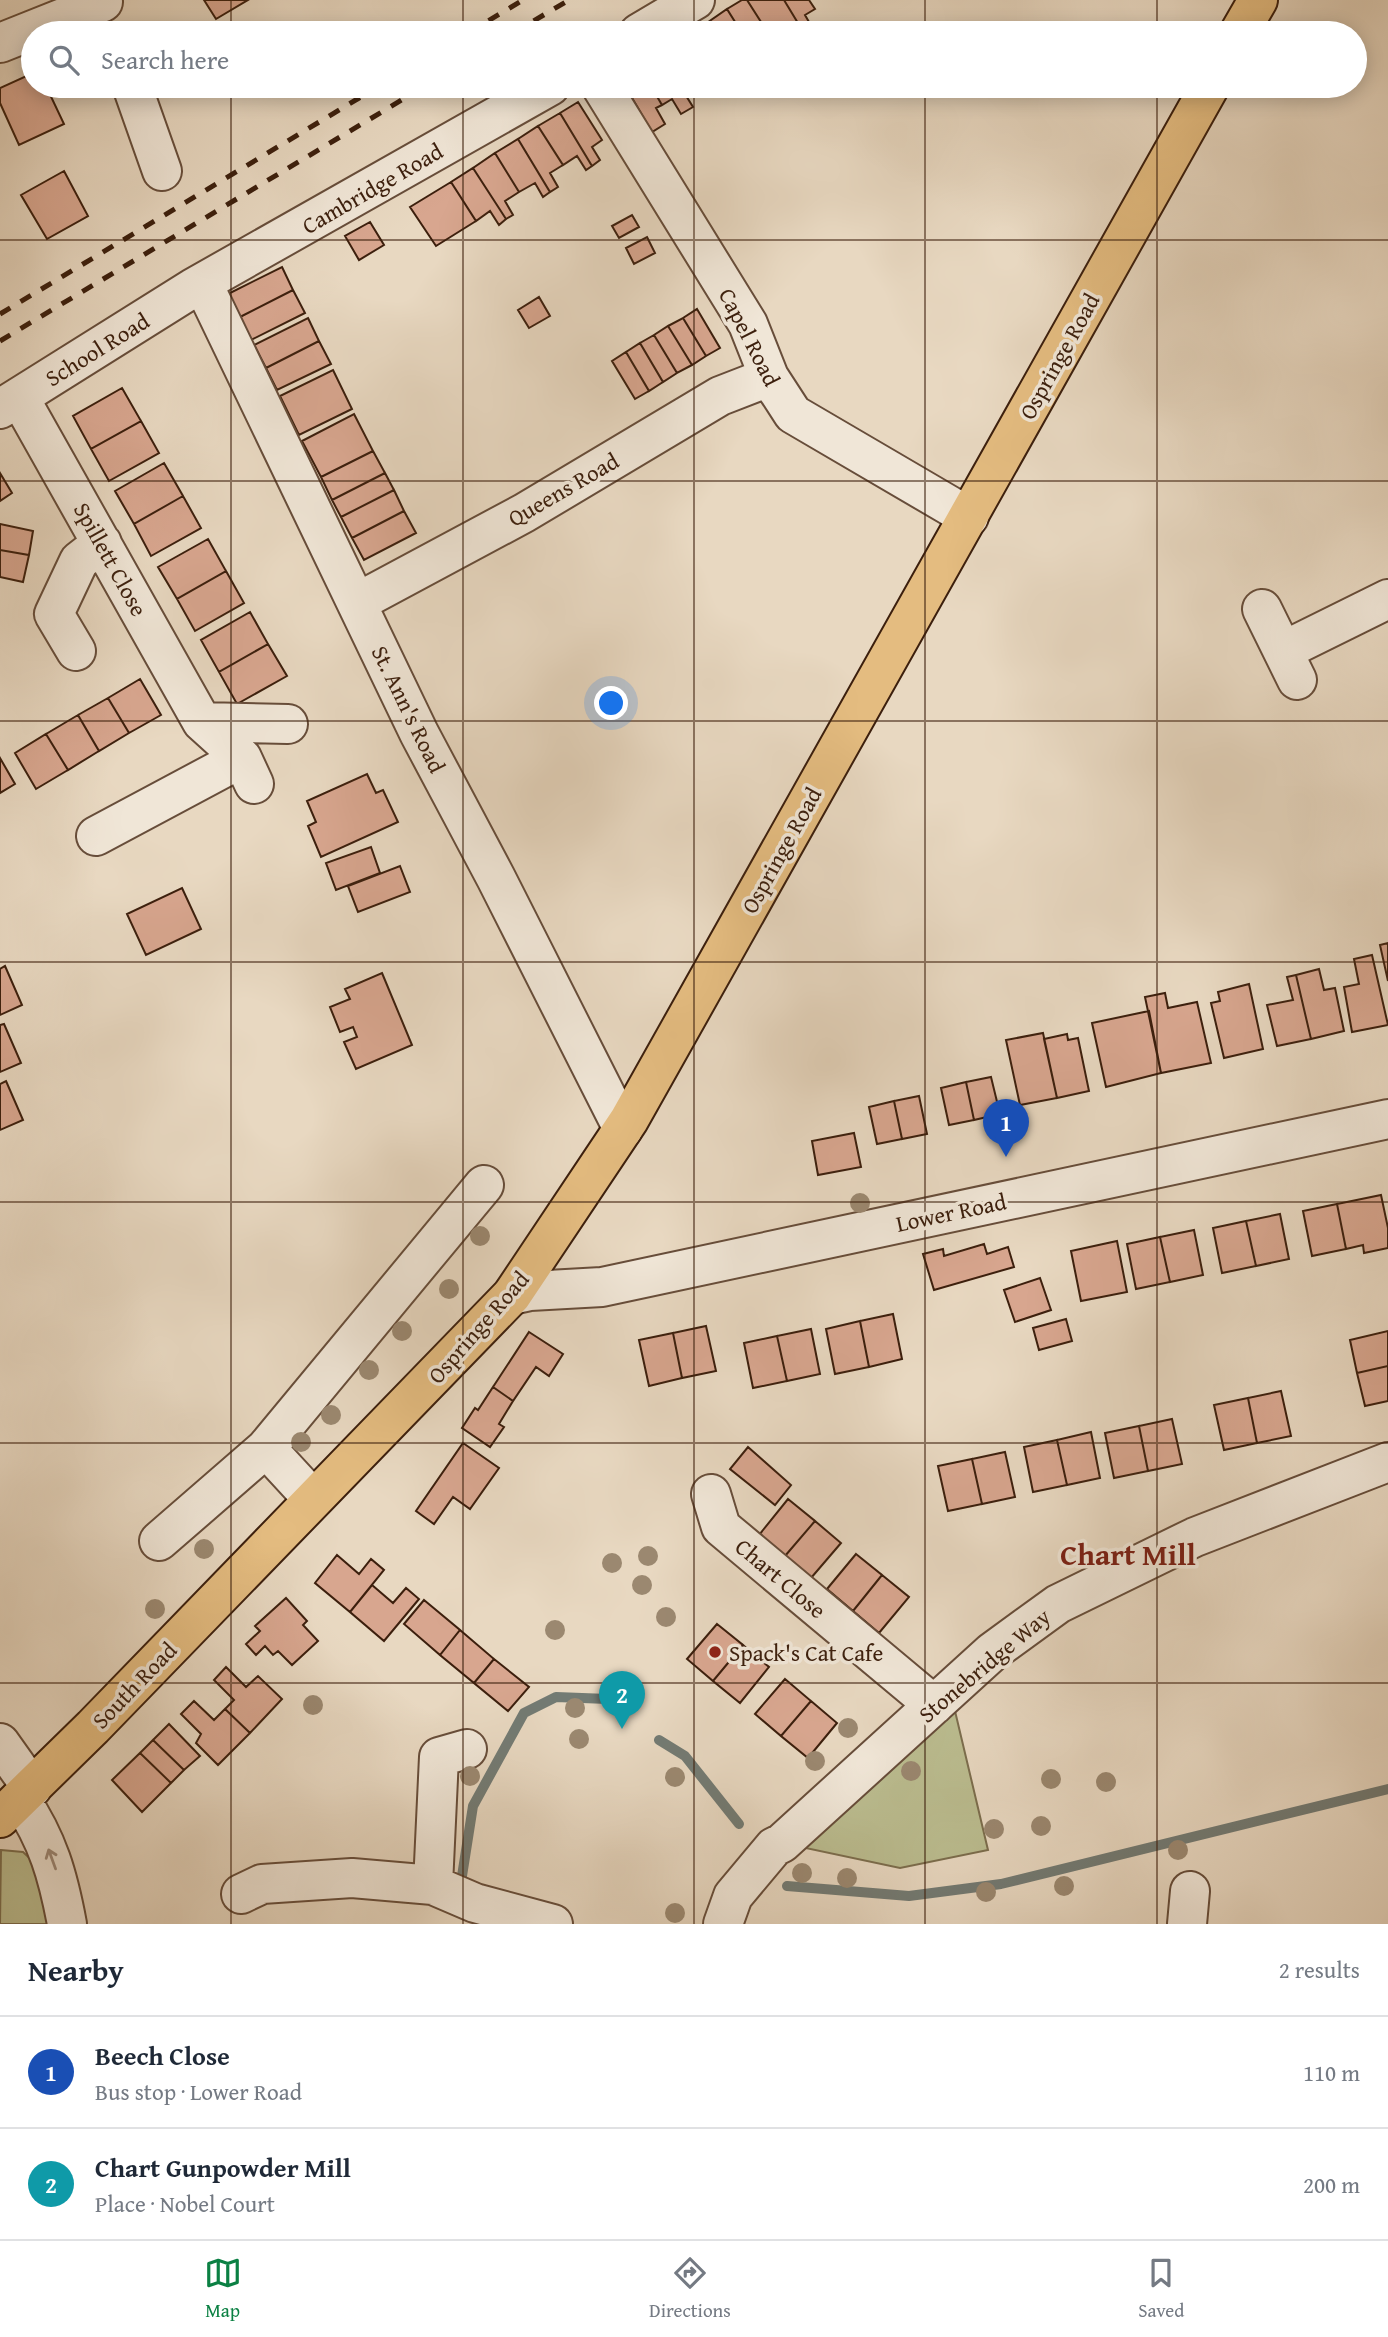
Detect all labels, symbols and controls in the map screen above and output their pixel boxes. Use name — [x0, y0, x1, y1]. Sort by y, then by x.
search box — [21, 21, 1367, 98]
text: Search here — [101, 40, 229, 79]
icon: search — [45, 41, 83, 79]
street label: Cambridge Road — [295, 134, 449, 242]
street label: Capel Road — [711, 282, 789, 392]
street label: Ospringe Road — [1011, 286, 1108, 425]
street label: School Road — [39, 304, 156, 394]
street label: Queens Road — [501, 444, 625, 534]
street label: Spillett Close — [66, 496, 156, 622]
street label: St. Ann's Road — [364, 640, 454, 779]
your location — [594, 686, 628, 720]
street label: Ospringe Road — [733, 780, 830, 919]
pin: 1 — [983, 1099, 1029, 1157]
street label: Lower Road — [893, 1184, 1010, 1240]
street label: Ospringe Road — [420, 1263, 537, 1391]
street label: Chart Close — [728, 1530, 834, 1626]
district label: Chart Mill — [1060, 1532, 1196, 1576]
street label: Stonebridge Way — [911, 1600, 1058, 1730]
street label: South Road — [84, 1634, 184, 1736]
place label: Spack's Cat Cafe — [729, 1636, 883, 1669]
marker: Spack's Cat Cafe — [707, 1644, 723, 1660]
pin: 2 — [599, 1671, 645, 1729]
one-way arrow — [44, 1848, 57, 1870]
text: Nearby — [28, 1948, 124, 1992]
text: 2 results — [1279, 1953, 1360, 1986]
text: Beech Close — [95, 2036, 230, 2075]
text: 1 — [45, 2056, 57, 2089]
text: 110 m — [1303, 2056, 1360, 2089]
text: Bus stop · Lower Road — [95, 2075, 302, 2108]
text: Chart Gunpowder Mill — [95, 2148, 351, 2187]
text: 2 — [45, 2168, 57, 2201]
text: 200 m — [1303, 2168, 1360, 2201]
text: Place · Nobel Court — [95, 2187, 275, 2220]
tab: Map — [204, 2254, 242, 2324]
tab: Directions — [649, 2254, 731, 2324]
tab: Saved — [1138, 2254, 1184, 2324]

